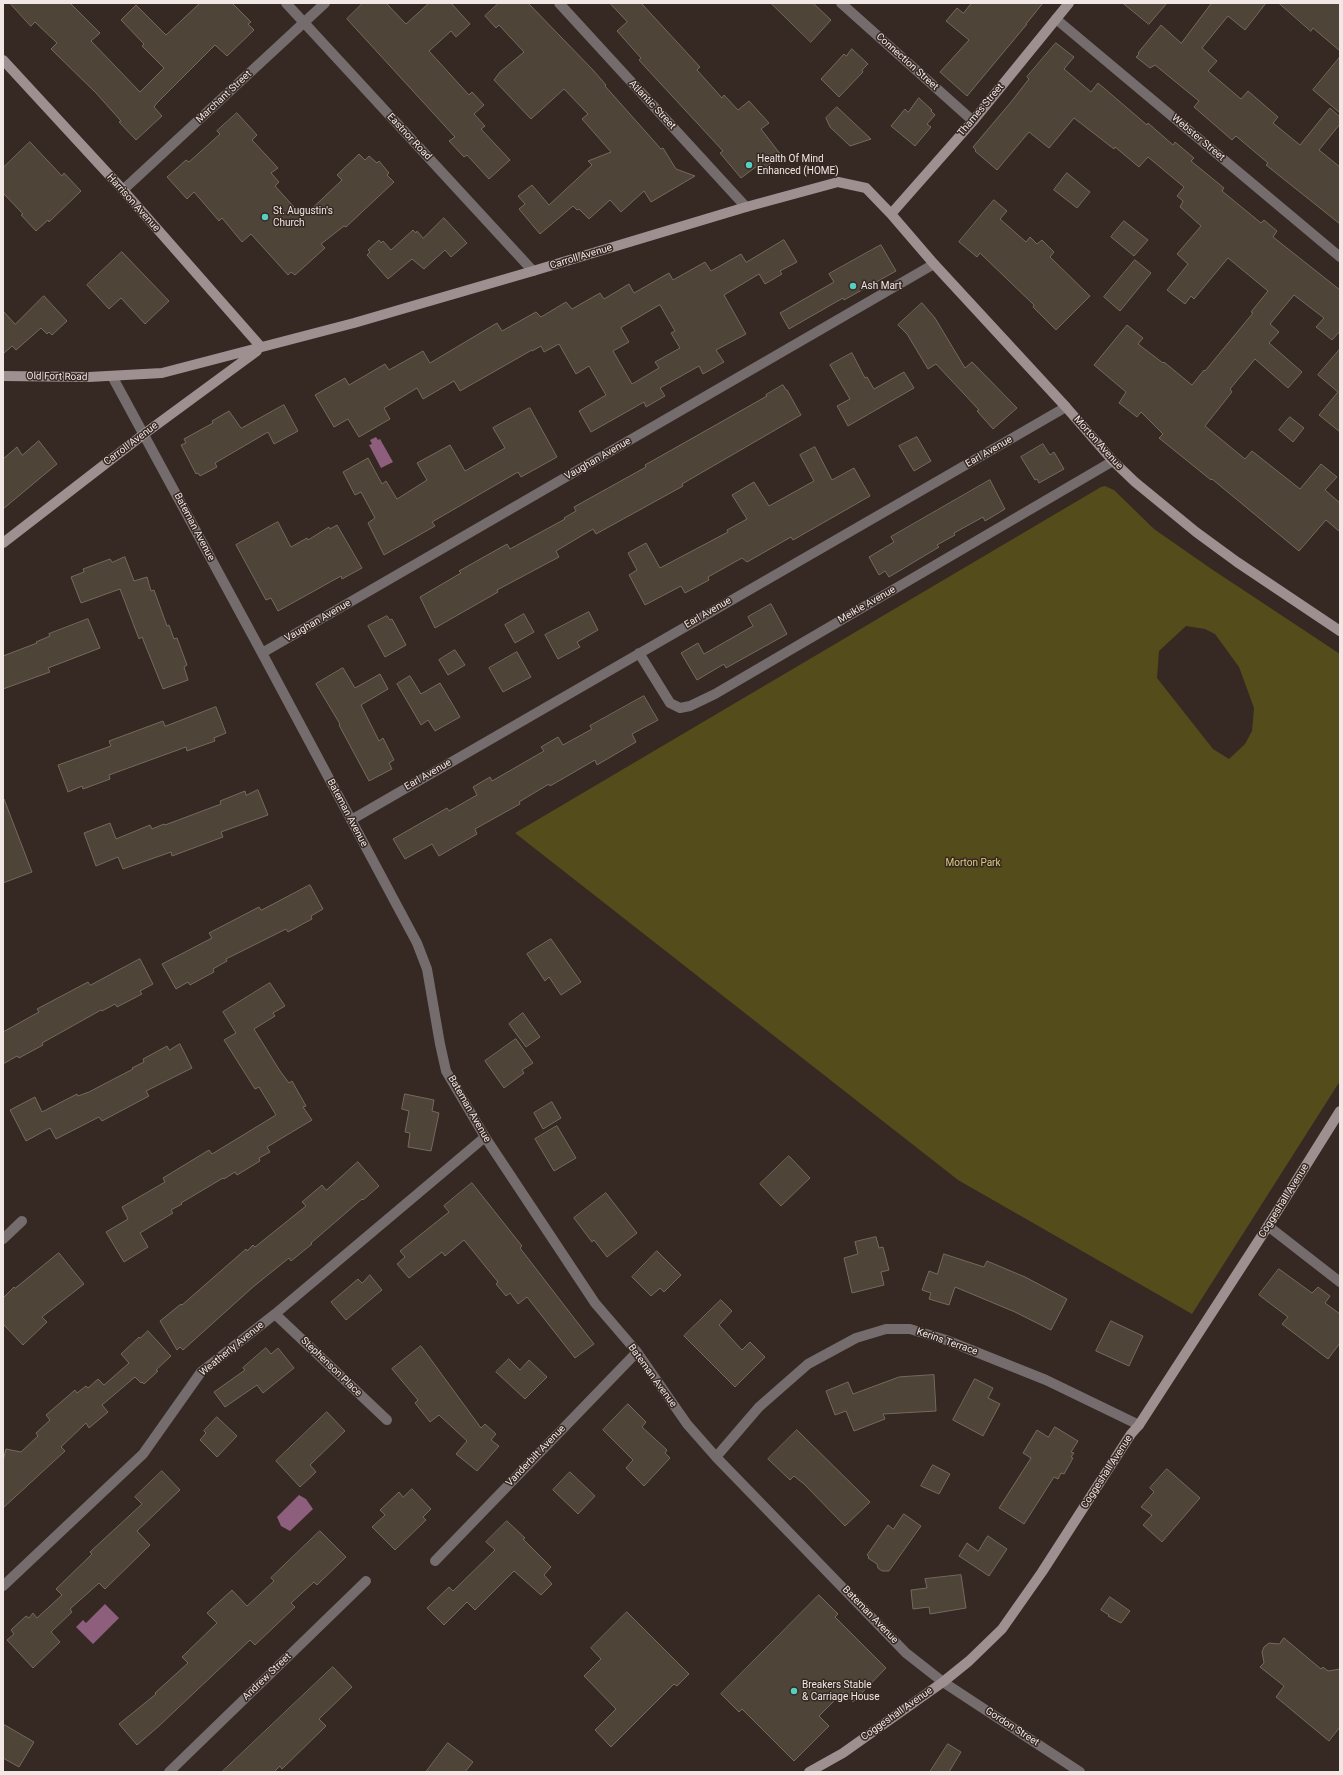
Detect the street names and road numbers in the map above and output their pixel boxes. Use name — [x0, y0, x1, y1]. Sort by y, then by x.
street label: Connection Street — [873, 31, 941, 93]
street label: Marchant Street — [194, 68, 254, 126]
street label: Atlantic Street — [626, 78, 678, 132]
street label: Thames Street — [956, 81, 1006, 139]
street label: Eastnor Road — [384, 111, 434, 163]
street label: Webster Street — [1169, 112, 1227, 164]
street label: Harrison Avenue — [104, 172, 162, 234]
street label: Carroll Avenue — [548, 242, 614, 272]
street label: Old Fort Road — [26, 370, 88, 384]
street label: Morton Avenue — [1071, 414, 1125, 472]
street label: Carroll Avenue — [102, 420, 160, 468]
street label: Earl Avenue — [963, 434, 1015, 470]
street label: Vaughan Avenue — [563, 435, 633, 483]
street label: Bateman Avenue — [171, 491, 217, 563]
street label: Meikle Avenue — [836, 584, 898, 626]
street label: Earl Avenue — [682, 595, 734, 631]
street label: Vaughan Avenue — [283, 597, 353, 645]
street label: Earl Avenue — [402, 757, 454, 793]
street label: Bateman Avenue — [324, 777, 370, 849]
street label: Bateman Avenue — [445, 1073, 493, 1145]
street label: Coggeshall Avenue — [1256, 1162, 1312, 1240]
street label: Weatherly Avenue — [197, 1319, 267, 1379]
street label: Kerins Terrace — [915, 1326, 979, 1358]
street label: Stephenson Place — [298, 1335, 364, 1399]
street label: Bateman Avenue — [625, 1342, 679, 1410]
street label: Vanderbilt Avenue — [504, 1423, 568, 1489]
street label: Coggeshall Avenue — [1079, 1433, 1135, 1511]
street label: Bateman Avenue — [840, 1584, 900, 1646]
street label: Andrew Street — [240, 1651, 294, 1703]
street label: Coggeshall Avenue — [859, 1685, 935, 1743]
street label: Gordon Street — [983, 1705, 1041, 1749]

